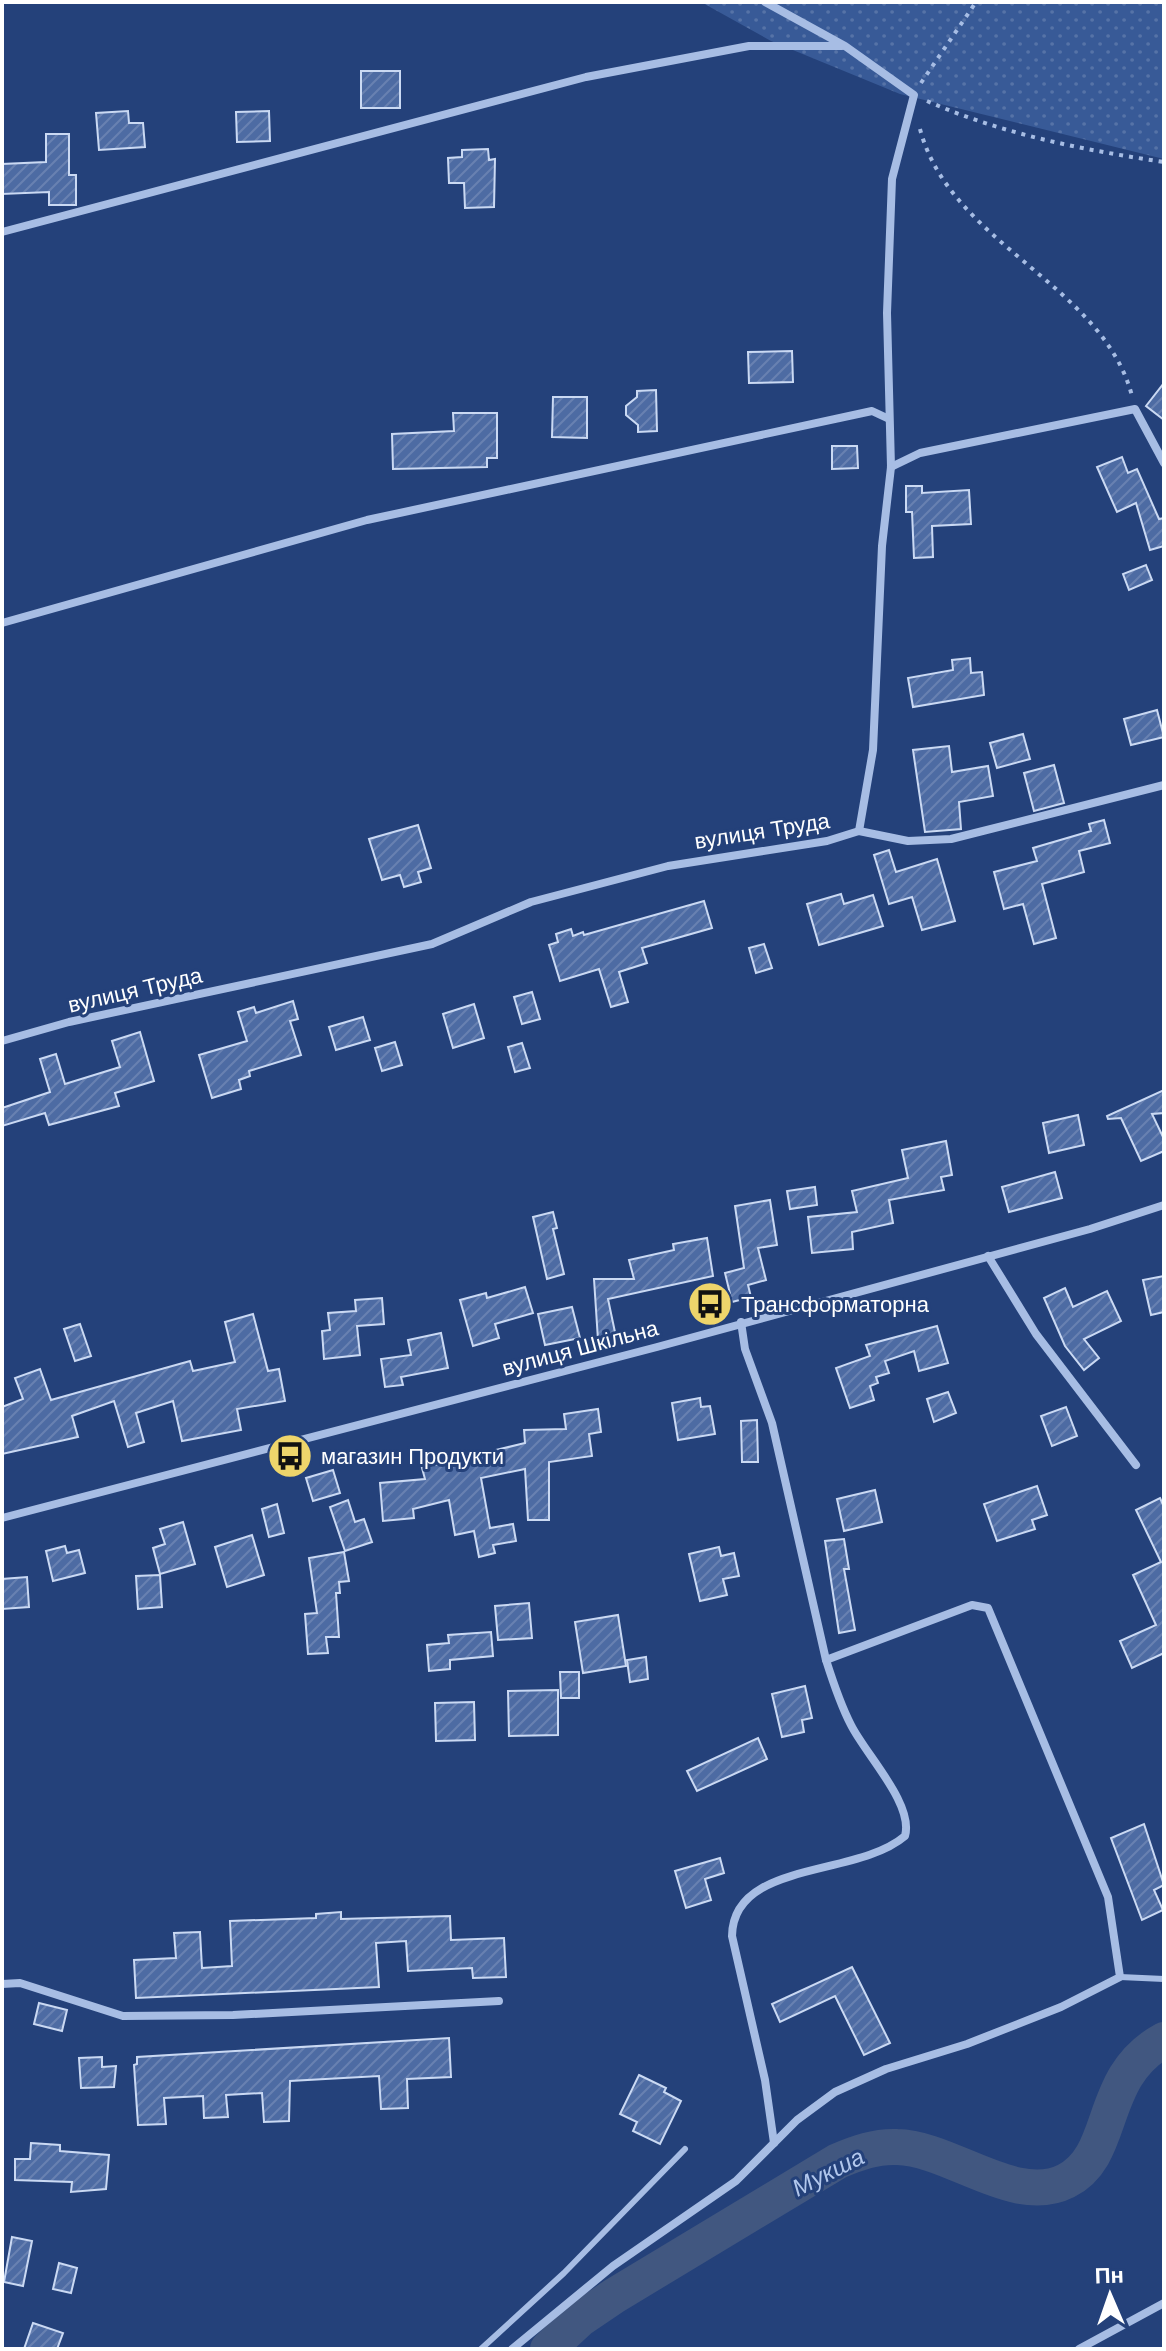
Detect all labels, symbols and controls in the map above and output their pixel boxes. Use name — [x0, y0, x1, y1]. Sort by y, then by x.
street label: вулиця Труда — [692, 806, 833, 856]
street label: вулиця Труда — [65, 960, 206, 1020]
bus stop icon: Трансформаторна — [686, 1280, 734, 1328]
place label: Трансформаторна — [741, 1290, 930, 1319]
street label: вулиця Шкільна — [499, 1313, 662, 1383]
bus stop icon: магазин Продукти — [266, 1432, 314, 1480]
place label: магазин Продукти — [321, 1442, 504, 1471]
water label: Мукша — [787, 2141, 869, 2203]
north arrow — [1070, 2255, 1150, 2335]
text: Пн — [1094, 2261, 1124, 2291]

